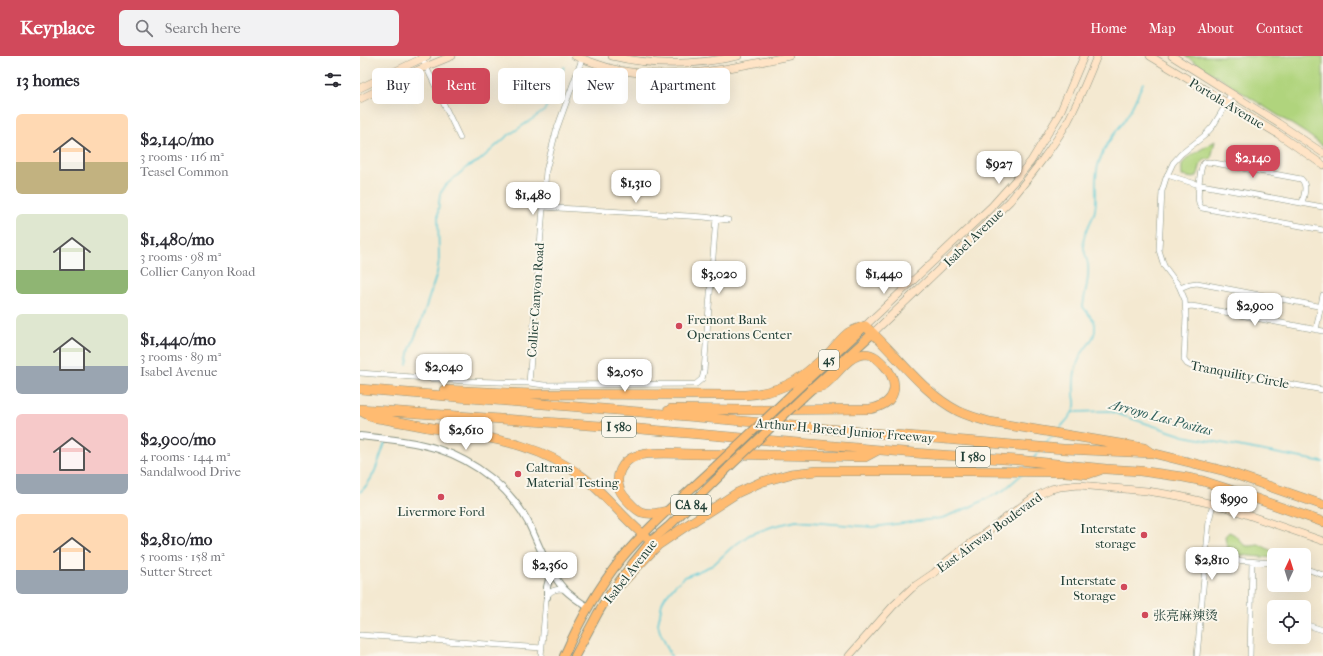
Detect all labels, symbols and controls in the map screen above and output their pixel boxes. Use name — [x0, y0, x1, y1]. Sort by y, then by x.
search box — [119, 10, 399, 46]
text: Keyplace — [20, 17, 95, 39]
icon: search — [133, 17, 155, 39]
text: Search here — [165, 19, 241, 37]
text: Home — [1090, 20, 1127, 37]
text: Map — [1149, 20, 1176, 37]
text: About — [1198, 20, 1234, 37]
text: Contact — [1256, 20, 1303, 37]
chip: Buy — [372, 68, 424, 104]
chip: Rent — [432, 68, 490, 104]
chip: Filters — [498, 68, 565, 104]
chip: New — [573, 68, 628, 104]
chip: Apartment — [636, 68, 730, 104]
icon: filters — [322, 69, 344, 91]
text: 13 homes — [16, 70, 79, 90]
street label: Portola Avenue — [1186, 75, 1268, 132]
text: $2,140/mo — [140, 129, 214, 149]
icon: home — [48, 130, 96, 178]
pin: $2,140 — [1220, 145, 1286, 179]
text: 3 rooms · 116 m² — [140, 149, 224, 164]
text: $2,140 — [1235, 150, 1271, 165]
pin: $927 — [975, 151, 1023, 185]
text: $927 — [986, 156, 1012, 171]
text: Teasel Common — [140, 164, 229, 179]
pin: $1,310 — [603, 170, 669, 204]
text: $1,310 — [620, 175, 652, 190]
pin: $1,480 — [500, 182, 566, 216]
text: $1,480 — [515, 187, 551, 202]
street label: Isabel Avenue — [940, 205, 1007, 270]
text: $1,480/mo — [140, 229, 214, 249]
icon: home — [48, 230, 96, 278]
street label: Collier Canyon Road — [524, 241, 547, 358]
text: 3 rooms · 98 m² — [140, 249, 221, 264]
pin: $3,020 — [686, 261, 752, 295]
pin: $1,440 — [851, 261, 917, 295]
text: Collier Canyon Road — [140, 264, 255, 279]
text: $3,020 — [701, 266, 737, 281]
text: $1,440 — [865, 266, 903, 281]
pin: $2,900 — [1222, 293, 1288, 327]
text: $2,900 — [1236, 298, 1274, 313]
place label: Fremont Bank Operations Center — [687, 312, 792, 342]
marker: Fremont Bank Operations Center — [674, 321, 684, 331]
text: $1,440/mo — [140, 329, 216, 349]
icon: home — [48, 330, 96, 378]
text: 3 rooms · 89 m² — [140, 349, 221, 364]
road number: 45 — [819, 350, 839, 370]
pin: $2,040 — [411, 354, 477, 388]
street label: Tranquility Circle — [1189, 358, 1291, 392]
text: $2,040 — [425, 359, 463, 374]
pin: $2,050 — [592, 359, 658, 393]
text: Isabel Avenue — [140, 364, 217, 379]
text: $2,050 — [607, 364, 643, 379]
water label: Arroyo Las Positas — [1106, 395, 1215, 440]
street label: Arthur H. Breed Junior Freeway — [754, 415, 936, 446]
pin: $2,610 — [433, 417, 499, 451]
road number: I 580 — [602, 417, 636, 437]
text: $2,610 — [448, 422, 484, 437]
text: $2,900/mo — [140, 429, 216, 449]
icon: home — [48, 430, 96, 478]
road number: I 580 — [956, 447, 990, 467]
text: 4 rooms · 144 m² — [140, 449, 230, 464]
place label: Caltrans Material Testing — [526, 460, 620, 490]
text: Sandalwood Drive — [140, 464, 241, 479]
marker: Caltrans Material Testing — [513, 469, 523, 479]
pin: $990 — [1210, 486, 1258, 520]
street label: East Airway Boulevard — [934, 489, 1045, 576]
text: $990 — [1220, 491, 1248, 506]
marker: Livermore Ford — [436, 492, 446, 502]
road number: CA 84 — [671, 495, 711, 515]
place label: Livermore Ford — [397, 504, 486, 519]
place label: Interstate storage — [1080, 521, 1137, 551]
text: $2,810/mo — [140, 529, 212, 549]
icon: home — [48, 530, 96, 578]
marker: Interstate storage — [1139, 530, 1149, 540]
street label: Isabel Avenue — [601, 536, 660, 606]
pin: $2,810 — [1179, 547, 1245, 581]
north arrow — [1267, 548, 1311, 592]
map controls — [1267, 548, 1311, 644]
text: 5 rooms · 158 m² — [140, 549, 225, 564]
pin: $2,360 — [517, 552, 583, 586]
text: $2,810 — [1195, 552, 1229, 567]
text: $2,360 — [532, 557, 568, 572]
text: Sutter Street — [140, 564, 212, 579]
place label: Interstate Storage — [1060, 573, 1117, 603]
marker: Interstate Storage — [1119, 582, 1129, 592]
button: locate — [1267, 600, 1311, 644]
place label: 张亮麻辣烫 — [1153, 608, 1218, 623]
marker: 张亮麻辣烫 — [1140, 610, 1150, 620]

